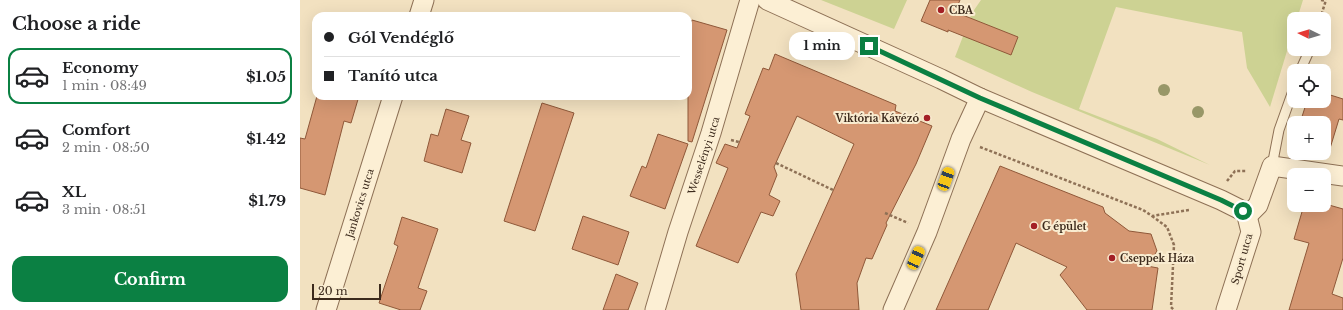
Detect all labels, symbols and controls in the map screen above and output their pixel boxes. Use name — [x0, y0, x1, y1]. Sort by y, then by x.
place label: CBA — [949, 4, 974, 17]
marker: CBA — [936, 5, 946, 15]
north arrow — [1287, 12, 1331, 56]
map controls — [1287, 12, 1331, 212]
text: Choose a ride — [12, 13, 141, 35]
text: Gól Vendéglő — [348, 28, 454, 47]
callout: 1 min — [789, 32, 855, 60]
text: 1 min — [803, 37, 841, 54]
route end — [860, 37, 878, 55]
icon: car — [14, 58, 50, 94]
text: Economy — [62, 58, 139, 77]
button: locate — [1287, 64, 1331, 108]
text: Tanító utca — [348, 66, 438, 85]
text: $1.05 — [246, 67, 286, 86]
text: 1 min · 08:49 — [62, 77, 147, 94]
place label: Viktória Kávézó — [835, 112, 919, 125]
marker: Viktória Kávézó — [922, 113, 932, 123]
street label: Wesselényi utca — [684, 114, 722, 197]
button: + — [1287, 116, 1331, 160]
icon: car — [14, 120, 50, 156]
text: Comfort — [62, 120, 130, 139]
text: $1.42 — [246, 129, 286, 148]
text: 2 min · 08:50 — [62, 139, 150, 156]
street label: Jankovics utca — [342, 166, 377, 241]
car — [936, 166, 956, 192]
button: − — [1287, 168, 1331, 212]
icon: car — [14, 182, 50, 218]
text: XL — [62, 182, 86, 201]
text: $1.79 — [248, 191, 286, 210]
text: 3 min · 08:51 — [62, 201, 146, 218]
route start — [1234, 202, 1252, 220]
place label: G épület — [1042, 220, 1087, 233]
marker: G épület — [1029, 221, 1039, 231]
street label: Sport utca — [1229, 232, 1256, 286]
car — [906, 245, 926, 271]
place label: Cseppek Háza — [1120, 252, 1195, 265]
marker: Cseppek Háza — [1107, 253, 1117, 263]
button: Confirm — [12, 256, 288, 302]
scale bar — [312, 282, 381, 301]
text: 20 m — [318, 284, 348, 298]

